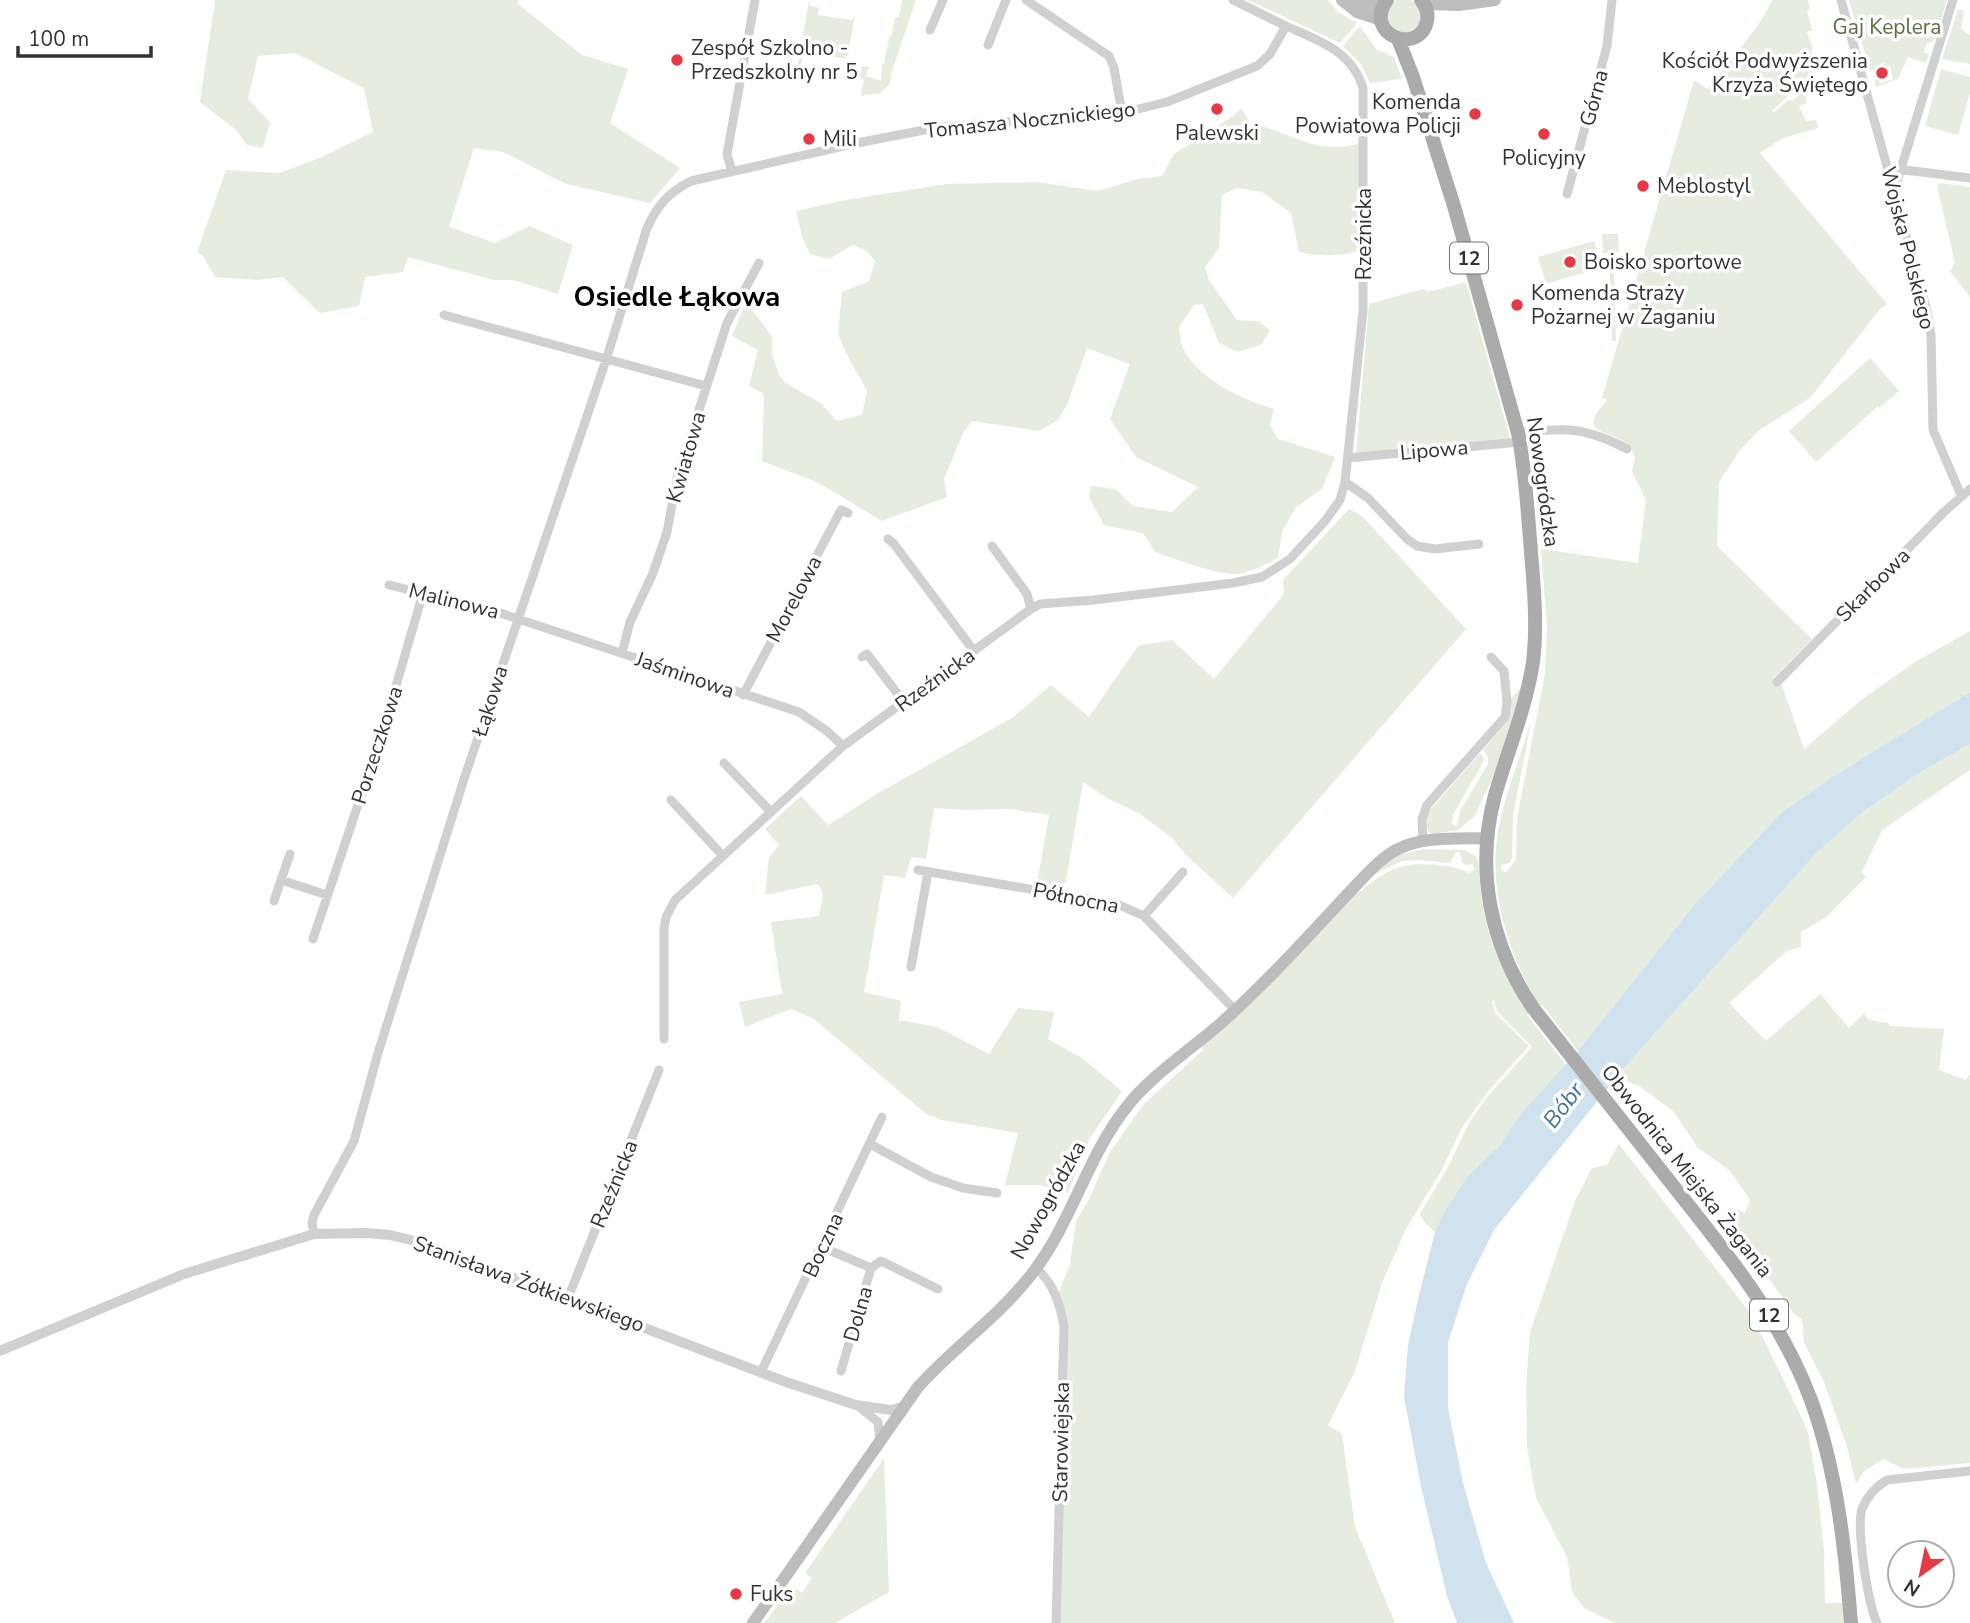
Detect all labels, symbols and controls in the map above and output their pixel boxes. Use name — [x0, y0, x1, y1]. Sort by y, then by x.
park label: Gaj Keplera — [1833, 13, 1941, 41]
scale bar — [18, 14, 150, 58]
text: 100 m — [28, 25, 89, 53]
place label: Zespół Szkolno - Przedszkolny nr 5 — [691, 34, 858, 86]
place label: Kościół Podwyższenia Krzyża Świętego — [1662, 47, 1868, 99]
marker: Zespół Szkolno - Przedszkolny nr 5 — [669, 52, 685, 68]
marker: Kościół Podwyższenia Krzyża Świętego — [1874, 65, 1890, 81]
street label: Górna — [1573, 67, 1615, 129]
place label: Komenda Powiatowa Policji — [1295, 88, 1461, 140]
street label: Tomasza Nocznickiego — [923, 95, 1137, 145]
marker: Palewski — [1209, 101, 1225, 117]
marker: Komenda Powiatowa Policji — [1467, 106, 1483, 122]
place label: Palewski — [1175, 119, 1259, 147]
place label: Mili — [823, 125, 857, 153]
marker: Policyjny — [1536, 126, 1552, 142]
marker: Mili — [801, 131, 817, 147]
place label: Policyjny — [1502, 144, 1586, 172]
street label: Wojska Polskiego — [1874, 164, 1942, 332]
place label: Meblostyl — [1657, 172, 1751, 200]
marker: Meblostyl — [1635, 178, 1651, 194]
street label: Rzeźnicka — [1350, 188, 1378, 280]
road number: 12 — [1450, 242, 1488, 274]
place label: Boisko sportowe — [1584, 248, 1742, 276]
marker: Boisko sportowe — [1562, 254, 1578, 270]
district label: Osiedle Łąkowa — [574, 278, 780, 316]
place label: Komenda Straży Pożarnej w Żaganiu — [1531, 279, 1715, 331]
marker: Komenda Straży Pożarnej w Żaganiu — [1509, 297, 1525, 313]
street label: Kwiatowa — [660, 408, 712, 506]
street label: Nowogródzka — [1520, 415, 1566, 549]
street label: Lipowa — [1399, 433, 1469, 467]
street label: Skarbowa — [1830, 542, 1916, 628]
street label: Morelowa — [759, 551, 829, 647]
street label: Malinowa — [406, 576, 502, 626]
street label: Rzeźnicka — [889, 642, 981, 718]
street label: Jaśminowa — [631, 645, 738, 705]
street label: Łąkowa — [465, 662, 515, 741]
street label: Porzeczkowa — [345, 682, 409, 808]
street label: Północna — [1031, 876, 1121, 920]
street label: Obwodnica Miejska Żagania — [1595, 1059, 1779, 1283]
water label: Bóbr — [1536, 1075, 1591, 1135]
street label: Rzeźnicka — [584, 1136, 644, 1232]
street label: Nowogródzka — [1004, 1136, 1092, 1264]
street label: Boczna — [796, 1208, 850, 1282]
street label: Stanisława Żółkiewskiego — [410, 1229, 648, 1339]
street label: Dolna — [837, 1283, 879, 1345]
road number: 12 — [1750, 1300, 1788, 1330]
street label: Starowiejska — [1046, 1381, 1076, 1503]
north arrow — [1886, 1539, 1956, 1609]
text: N — [1899, 1573, 1925, 1602]
place label: Fuks — [750, 1580, 793, 1608]
marker: Fuks — [728, 1586, 744, 1602]

